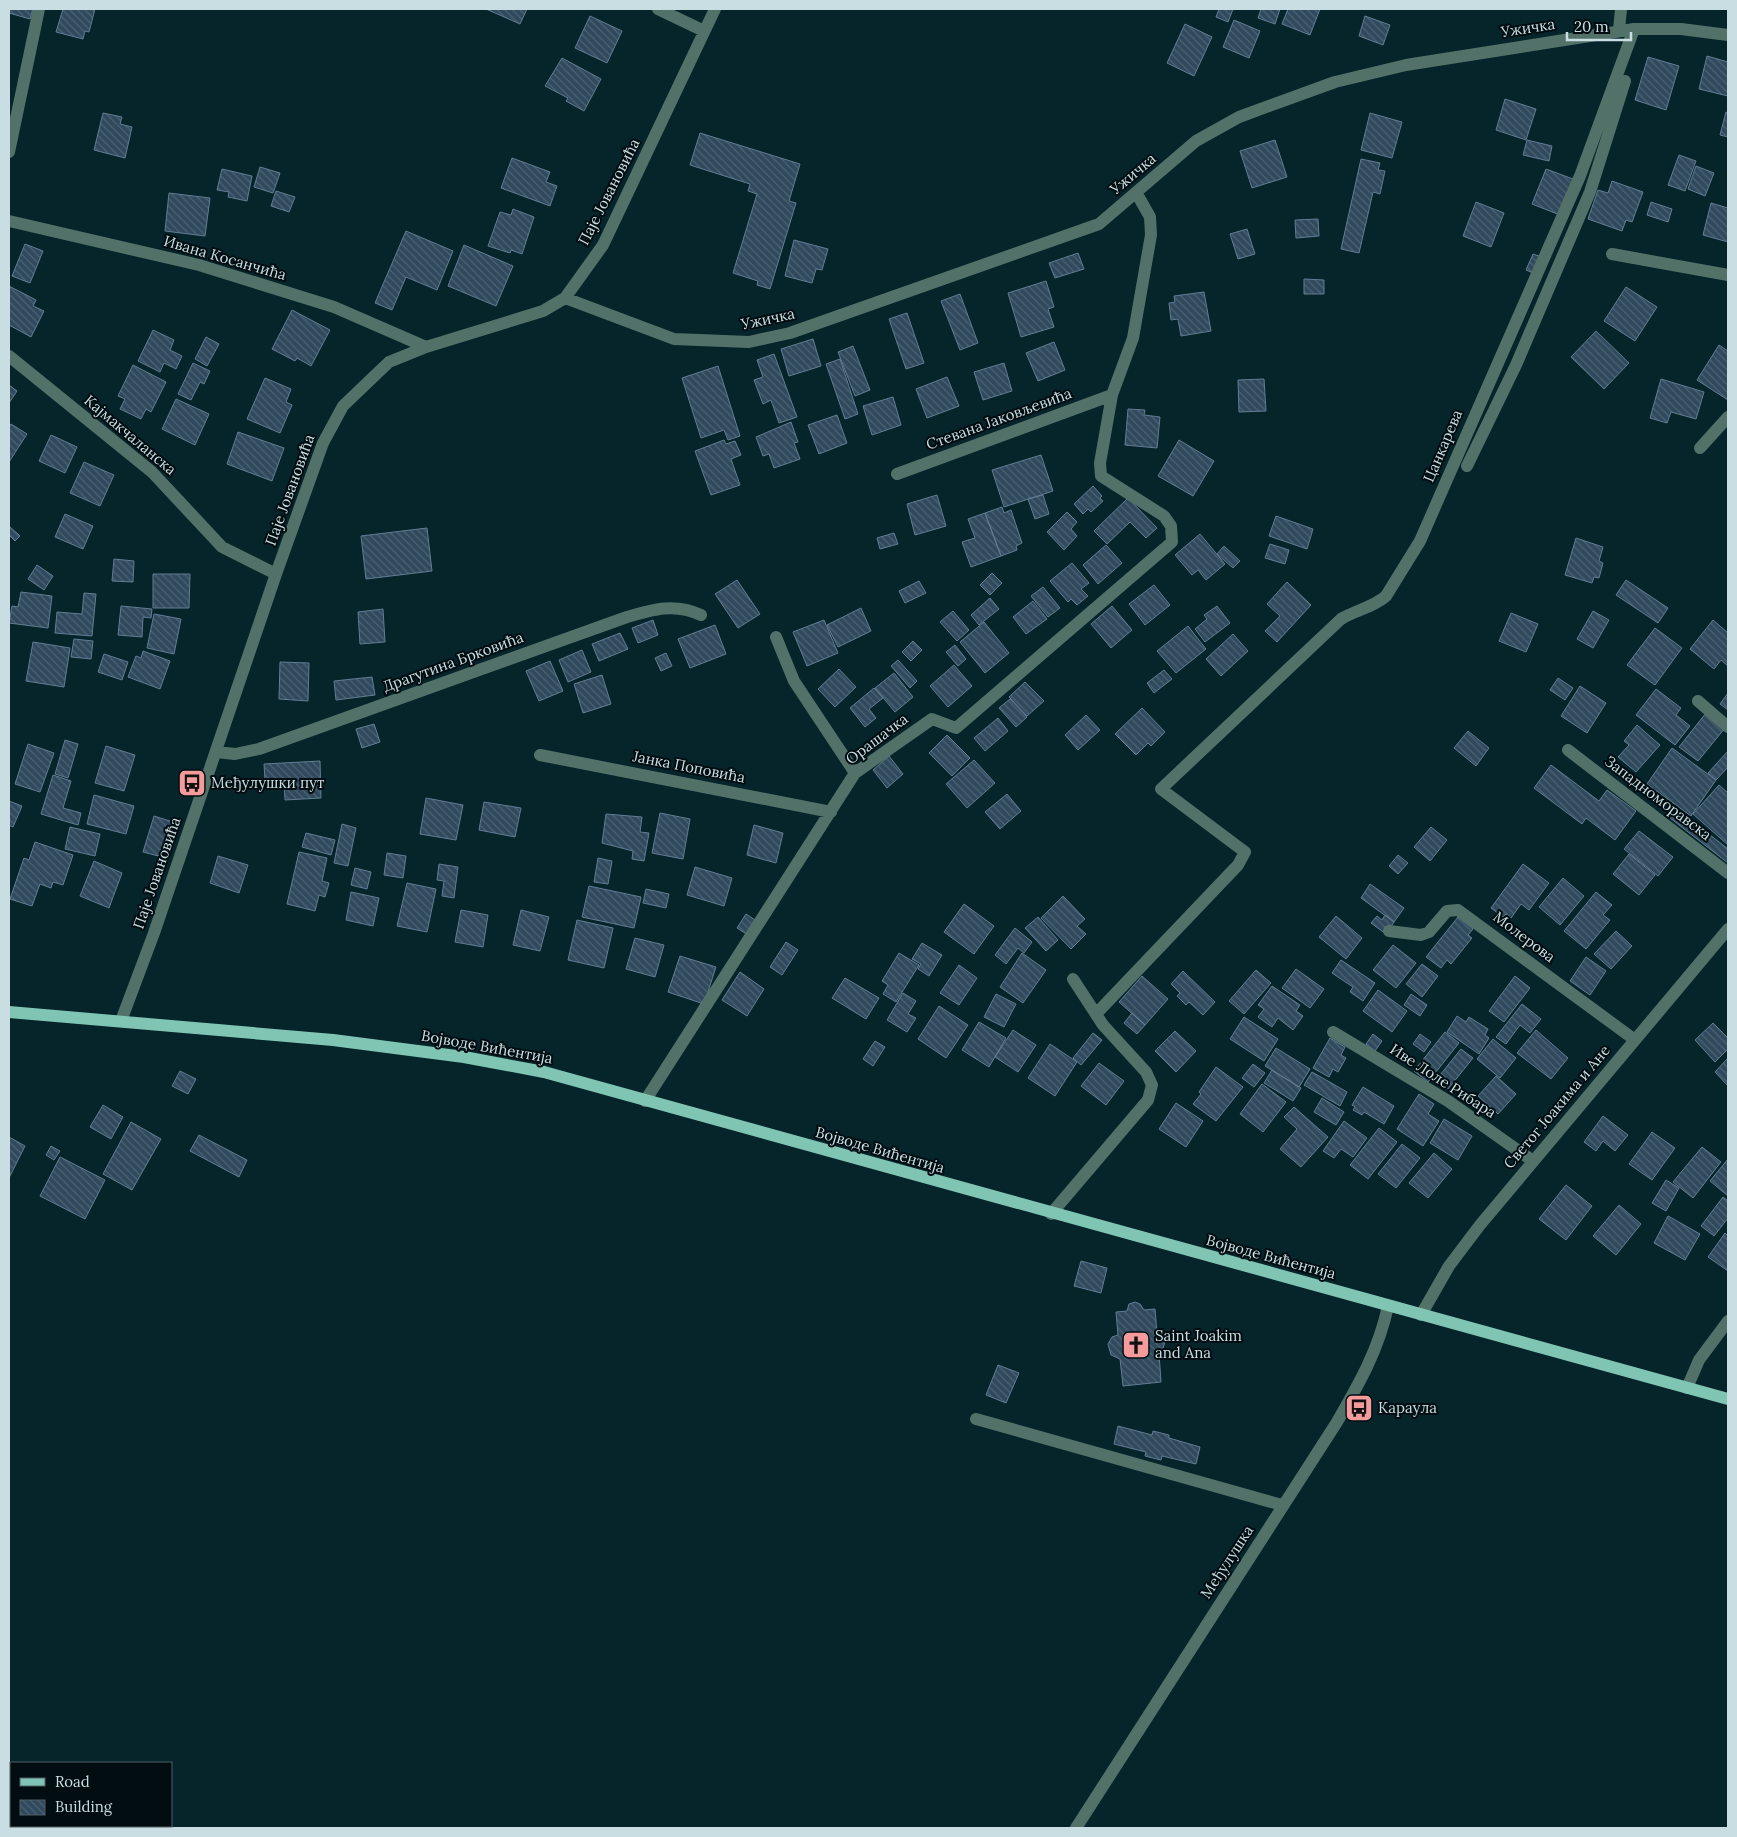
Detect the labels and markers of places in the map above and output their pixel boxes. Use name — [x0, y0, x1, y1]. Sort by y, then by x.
bus stop icon: Међулушки пут — [177, 768, 207, 798]
place label: Међулушки пут — [211, 773, 325, 792]
place label: Saint Joakim and Ana — [1155, 1326, 1242, 1362]
church icon: Saint Joakim and Ana — [1121, 1330, 1151, 1360]
bus stop icon: Караула — [1344, 1393, 1374, 1423]
place label: Караула — [1378, 1398, 1437, 1417]

